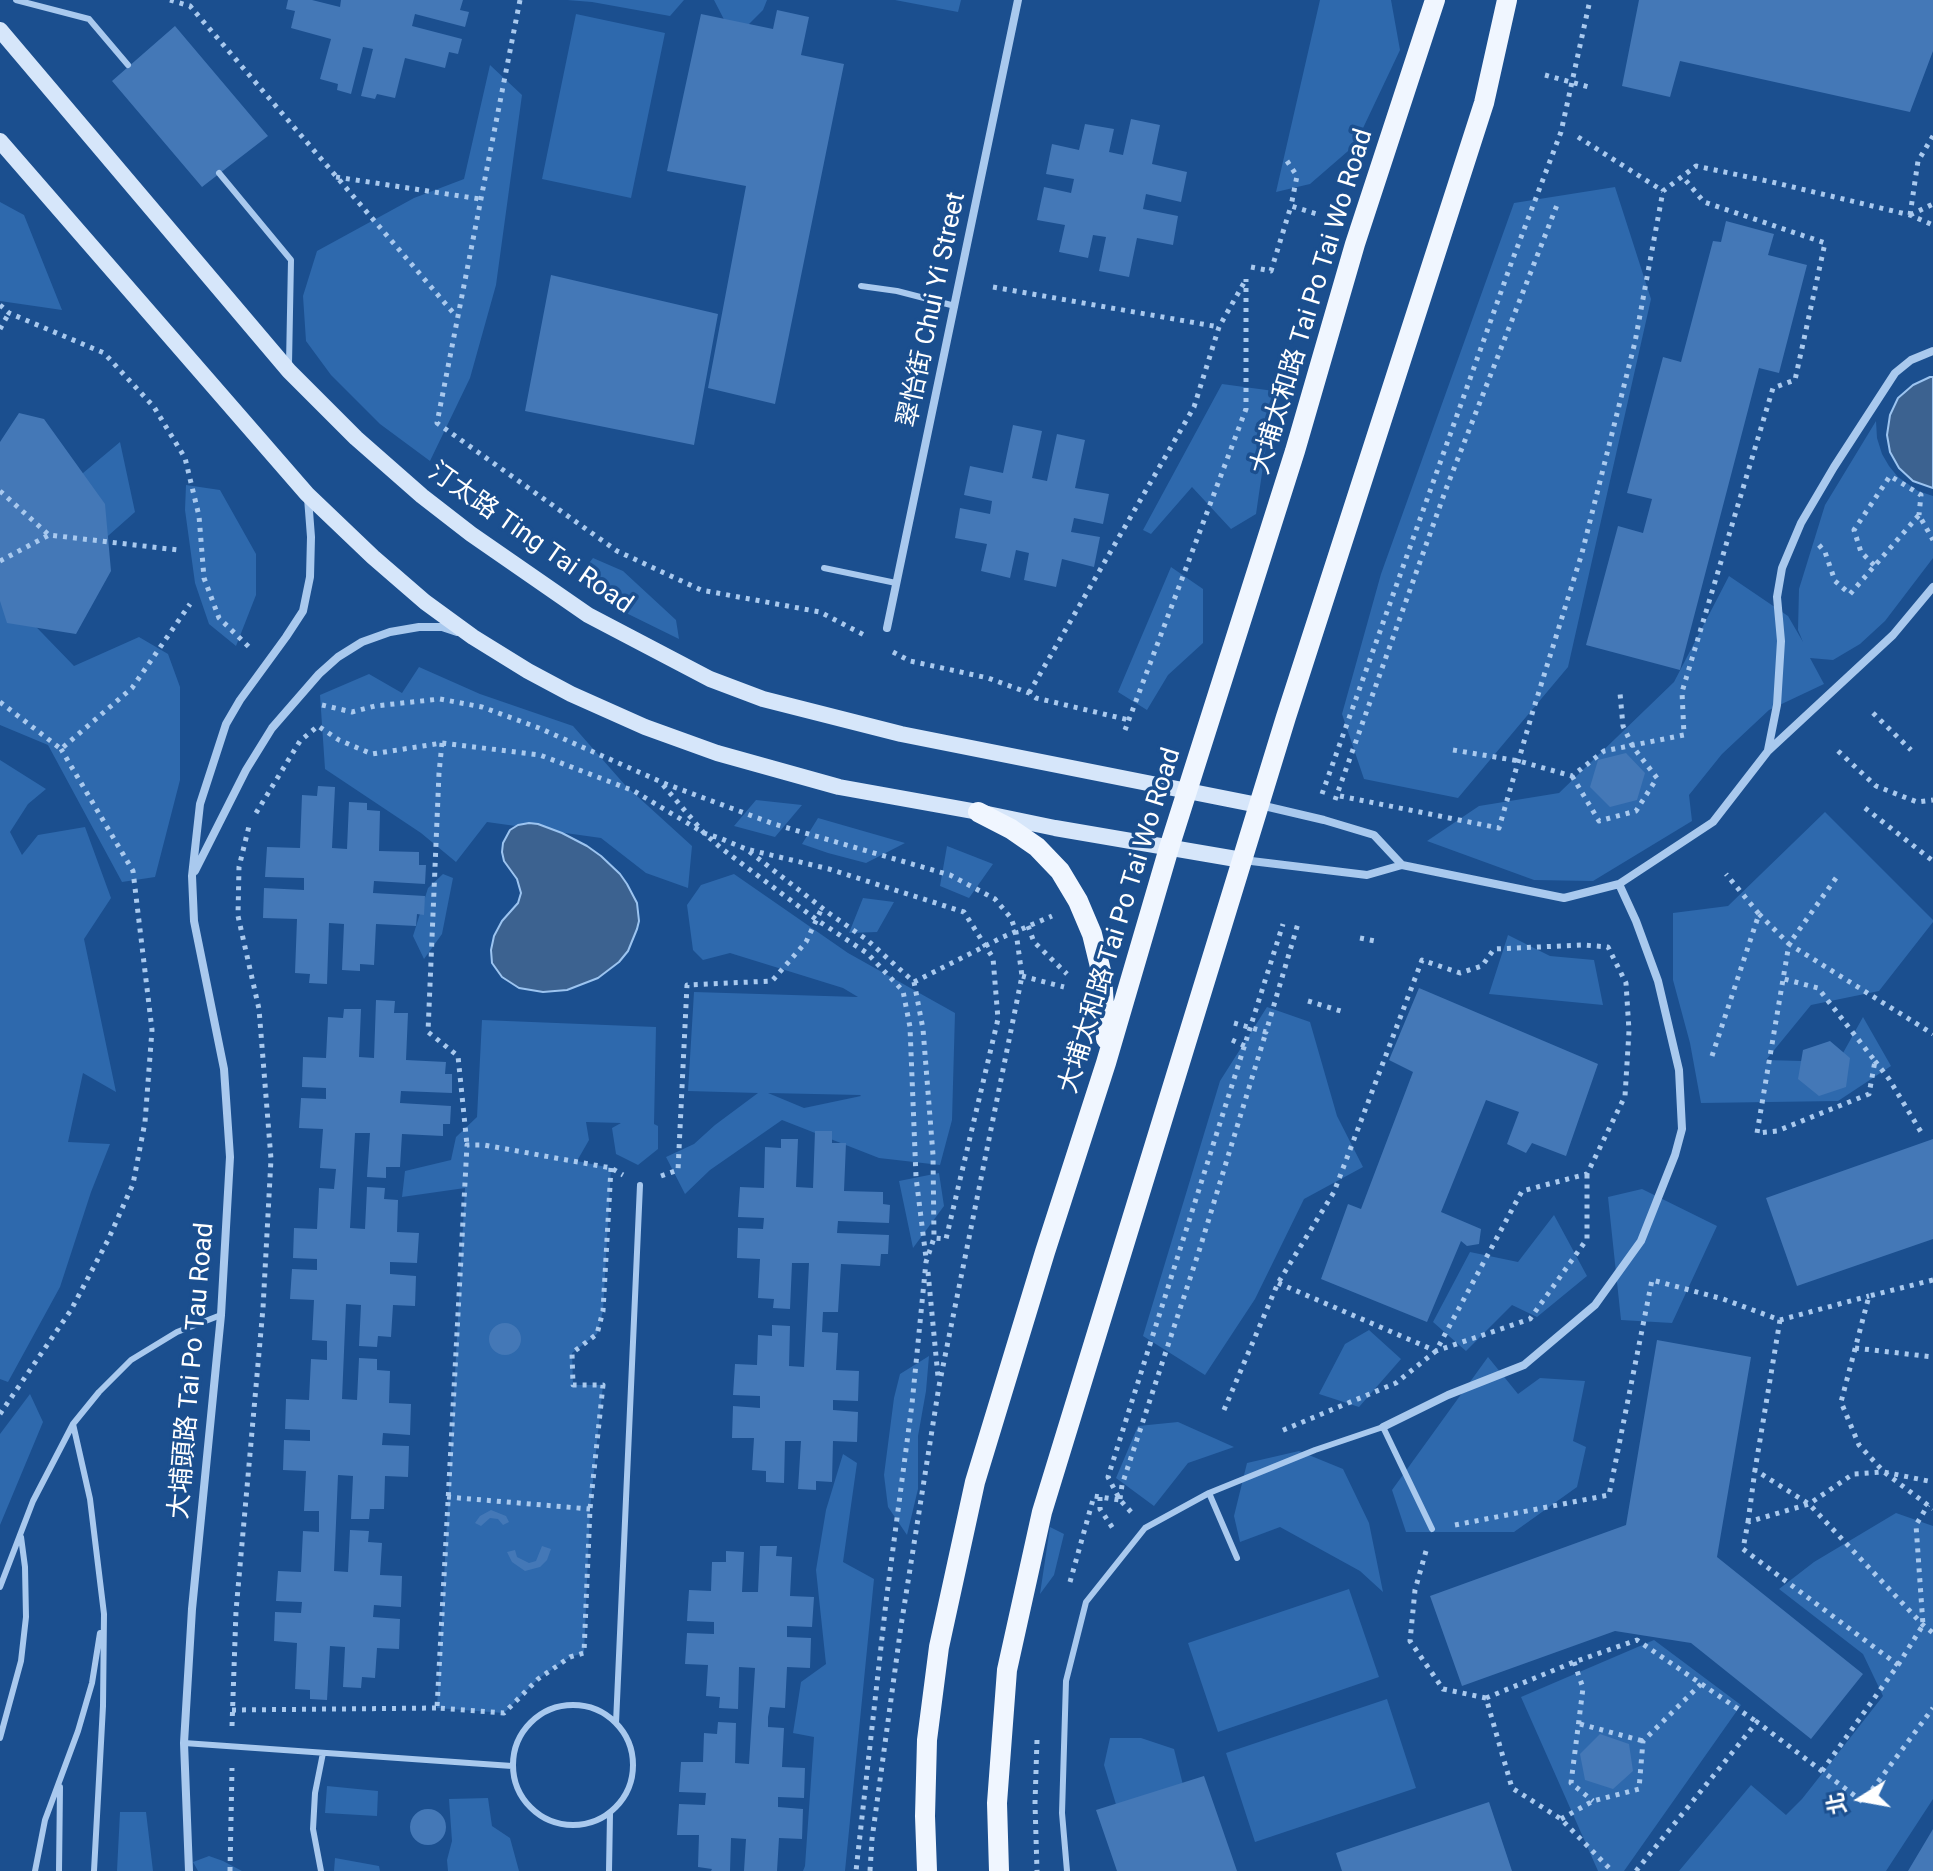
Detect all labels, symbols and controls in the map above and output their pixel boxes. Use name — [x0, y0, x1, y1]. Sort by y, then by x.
street label: 大埔太和路 Tai Po Tai Wo Road — [1246, 126, 1380, 478]
street label: 翠怡街 Chui Yi Street — [893, 189, 973, 431]
street label: 汀太路 Ting Tai Road — [422, 457, 638, 621]
street label: 大埔太和路 Tai Po Tai Wo Road — [1054, 745, 1188, 1097]
street label: 大埔頭路 Tai Po Tau Road — [164, 1221, 222, 1521]
north arrow — [1821, 1759, 1901, 1839]
text: 北 — [1823, 1790, 1851, 1817]

